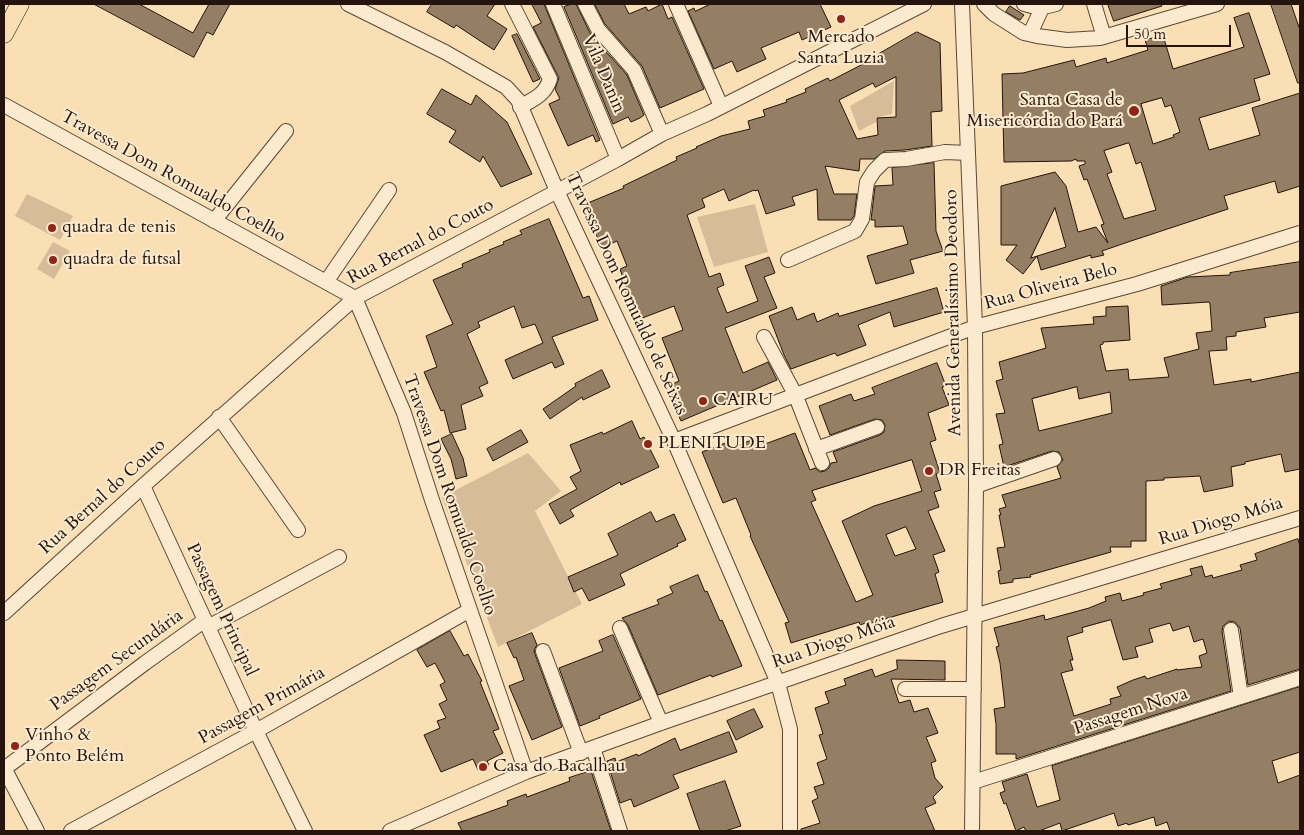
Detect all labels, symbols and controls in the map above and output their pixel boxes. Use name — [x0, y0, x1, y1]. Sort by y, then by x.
marker: Mercado Santa Luzia — [835, 13, 847, 25]
scale bar — [1129, 15, 1234, 47]
text: 50 m — [1134, 24, 1166, 44]
place label: Mercado Santa Luzia — [798, 27, 884, 70]
street label: Vila Danin — [577, 31, 629, 117]
place label: Santa Casa de Misericórdia do Pará — [966, 90, 1123, 132]
marker: Santa Casa de Misericórdia do Pará — [1127, 104, 1141, 118]
street label: Travessa Dom Romualdo Coelho — [57, 106, 289, 248]
street label: Travessa Dom Romualdo de Seixas — [560, 169, 692, 419]
street label: Avenida Generalíssimo Deodoro — [941, 189, 967, 437]
street label: Rua Bernal do Couto — [344, 194, 498, 290]
place label: quadra de tenis — [62, 217, 176, 239]
marker: quadra de tenis — [46, 222, 58, 234]
place label: quadra de futsal — [63, 249, 181, 271]
marker: quadra de futsal — [47, 254, 59, 266]
street label: Rua Oliveira Belo — [982, 259, 1120, 315]
street label: Travessa Dom Romualdo Coelho — [398, 372, 500, 618]
place label: CAIRU — [713, 390, 773, 412]
marker: CAIRU — [697, 395, 709, 407]
place label: PLENITUDE — [658, 433, 766, 455]
street label: Rua Bernal do Couto — [35, 435, 171, 559]
marker: PLENITUDE — [642, 438, 654, 450]
place label: DR Freitas — [939, 460, 1020, 482]
marker: DR Freitas — [923, 465, 935, 477]
street label: Rua Diogo Móia — [1156, 493, 1286, 551]
street label: Passagem Principal — [181, 540, 261, 680]
street label: Passagem Secundária — [46, 606, 188, 716]
street label: Rua Diogo Móia — [770, 612, 898, 674]
street label: Passagem Primária — [195, 662, 329, 750]
street label: Passagem Nova — [1071, 683, 1191, 741]
place label: Vinho & Ponto Belém — [25, 725, 124, 768]
marker: Vinho & Ponto Belém — [9, 740, 21, 752]
place label: Casa do Bacalhau — [493, 756, 625, 778]
marker: Casa do Bacalhau — [477, 761, 489, 773]

